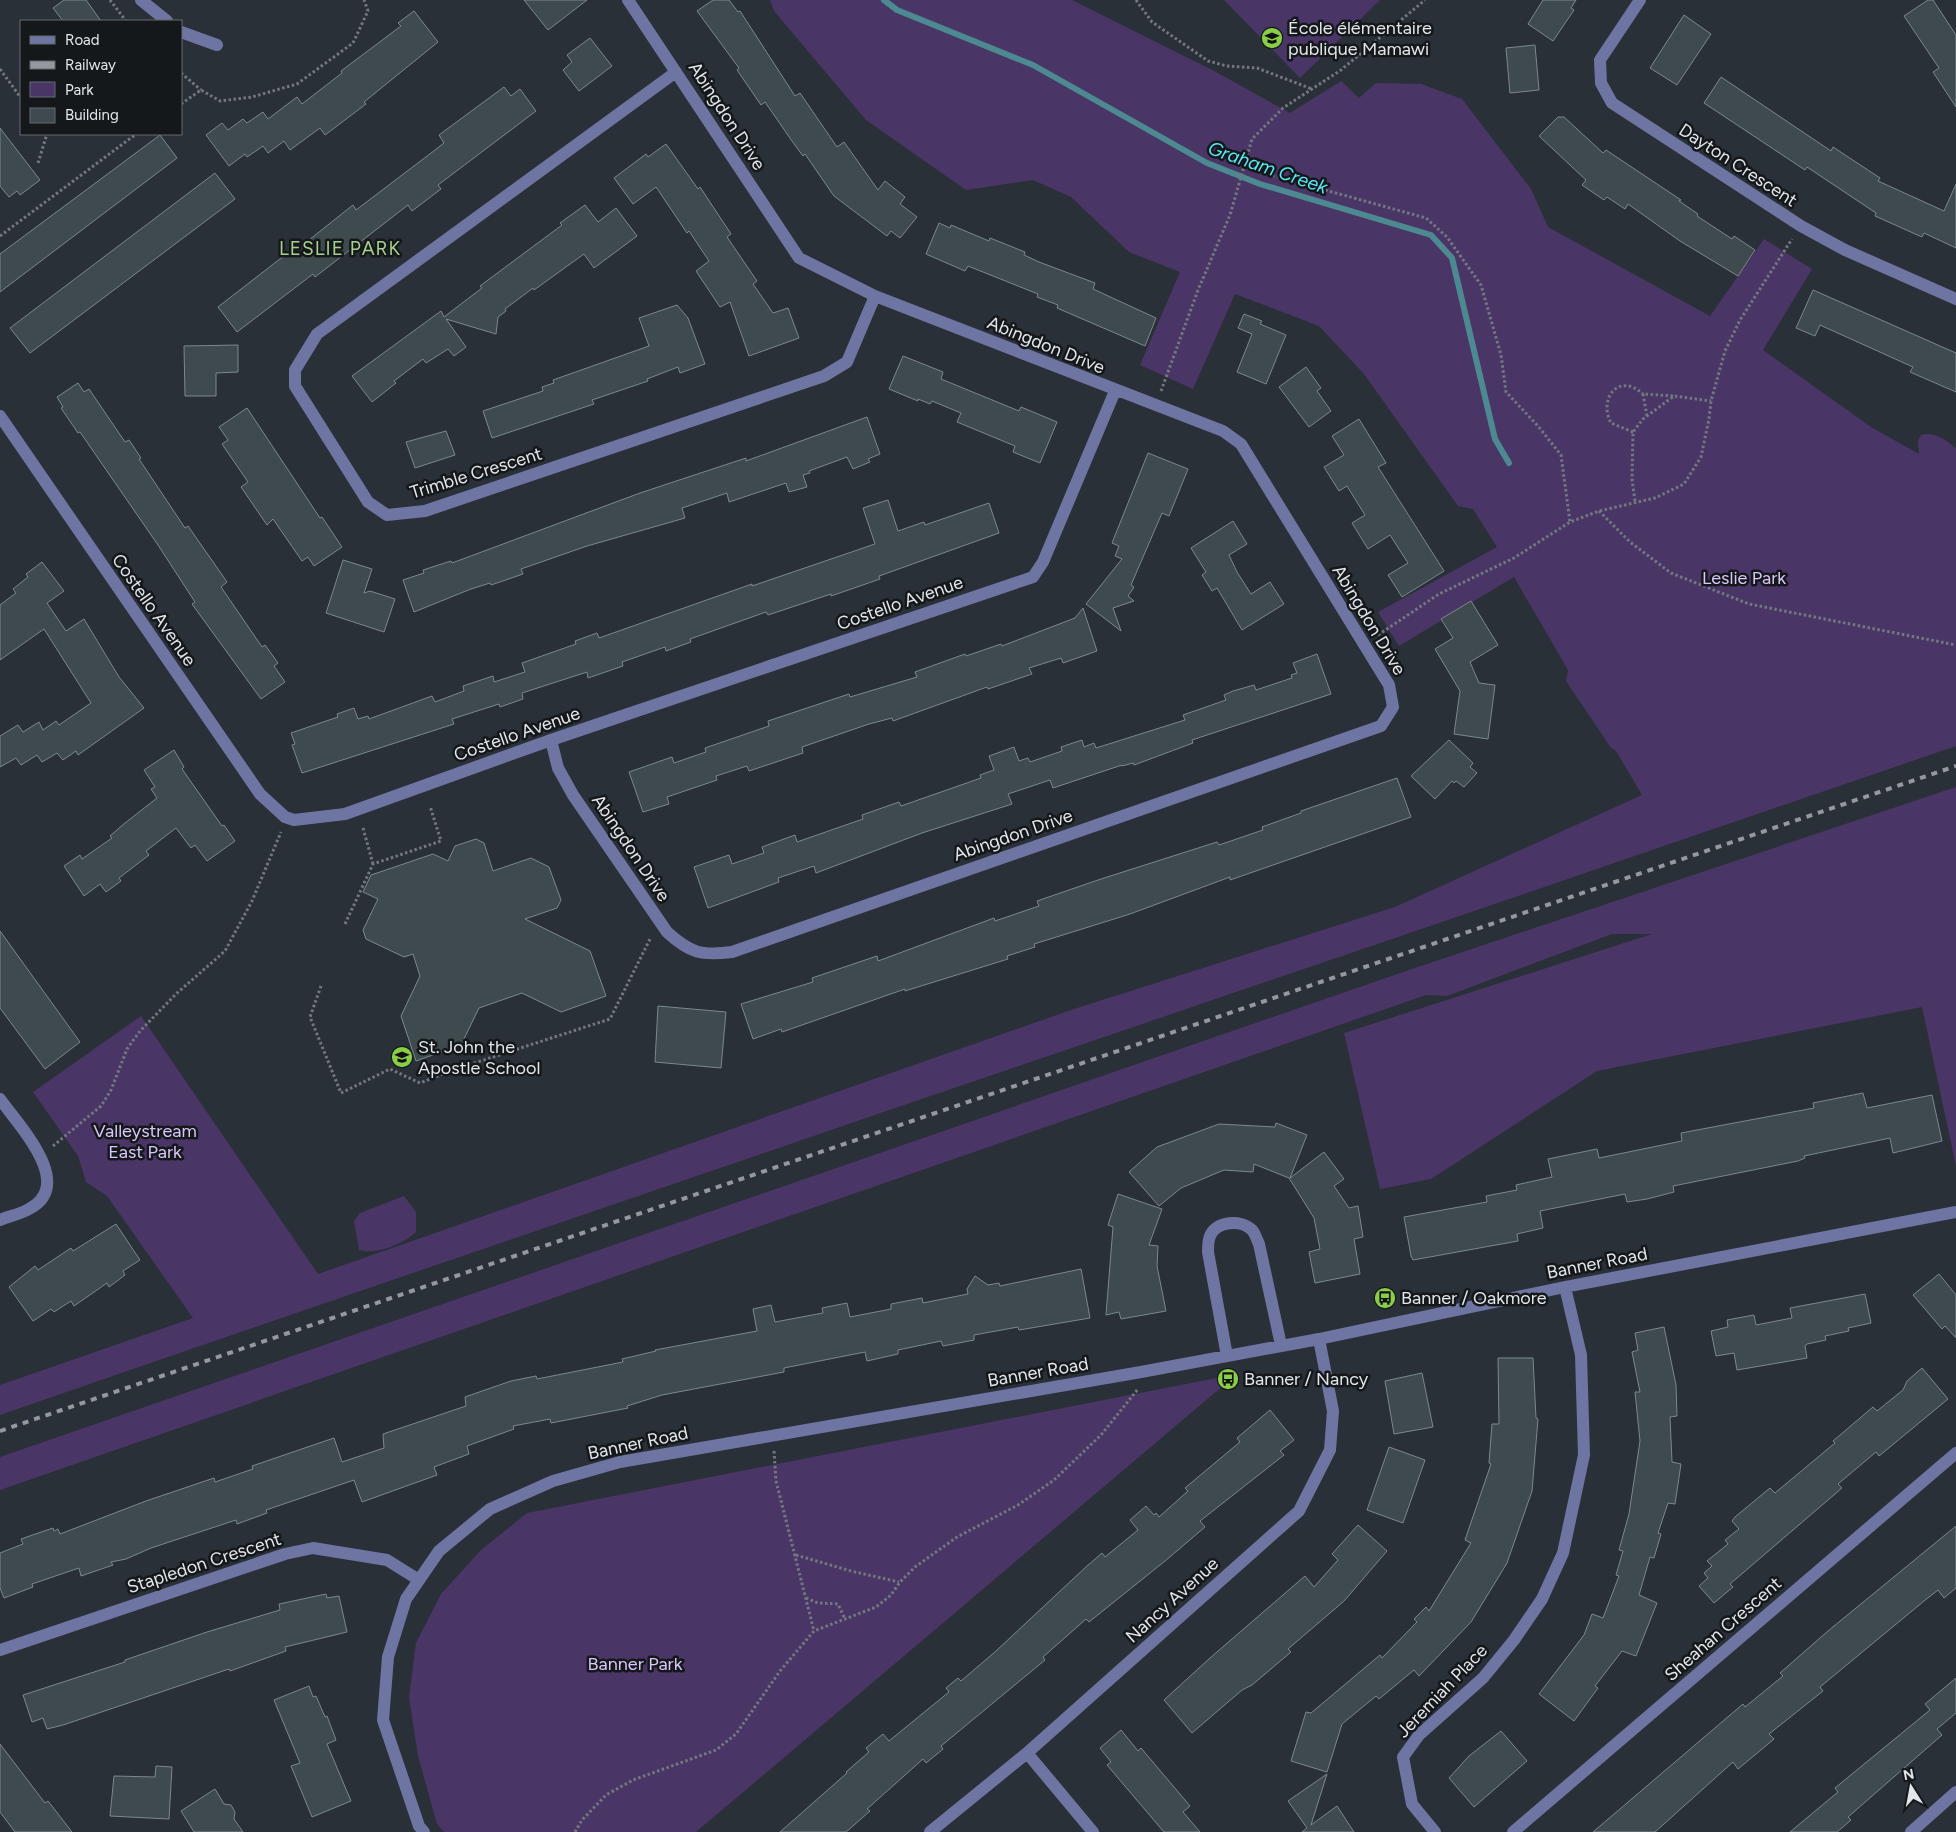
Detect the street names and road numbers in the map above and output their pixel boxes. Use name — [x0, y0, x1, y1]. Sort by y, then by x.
street label: Abingdon Drive — [684, 58, 770, 174]
street label: Dayton Crescent — [1675, 119, 1801, 211]
street label: Abingdon Drive — [984, 311, 1108, 379]
street label: Trimble Crescent — [407, 442, 545, 504]
street label: Costello Avenue — [107, 550, 201, 671]
street label: Abingdon Drive — [1327, 561, 1411, 679]
street label: Costello Avenue — [834, 571, 966, 635]
street label: Costello Avenue — [451, 702, 583, 766]
street label: Abingdon Drive — [587, 790, 675, 906]
street label: Abingdon Drive — [951, 804, 1076, 866]
street label: Banner Road — [1545, 1242, 1649, 1284]
street label: Banner Road — [986, 1352, 1090, 1392]
street label: Banner Road — [586, 1422, 690, 1464]
street label: Stapledon Crescent — [124, 1528, 284, 1598]
street label: Nancy Avenue — [1121, 1552, 1223, 1647]
street label: Sheahan Crescent — [1660, 1572, 1786, 1686]
street label: Jeremiah Place — [1392, 1640, 1492, 1742]

